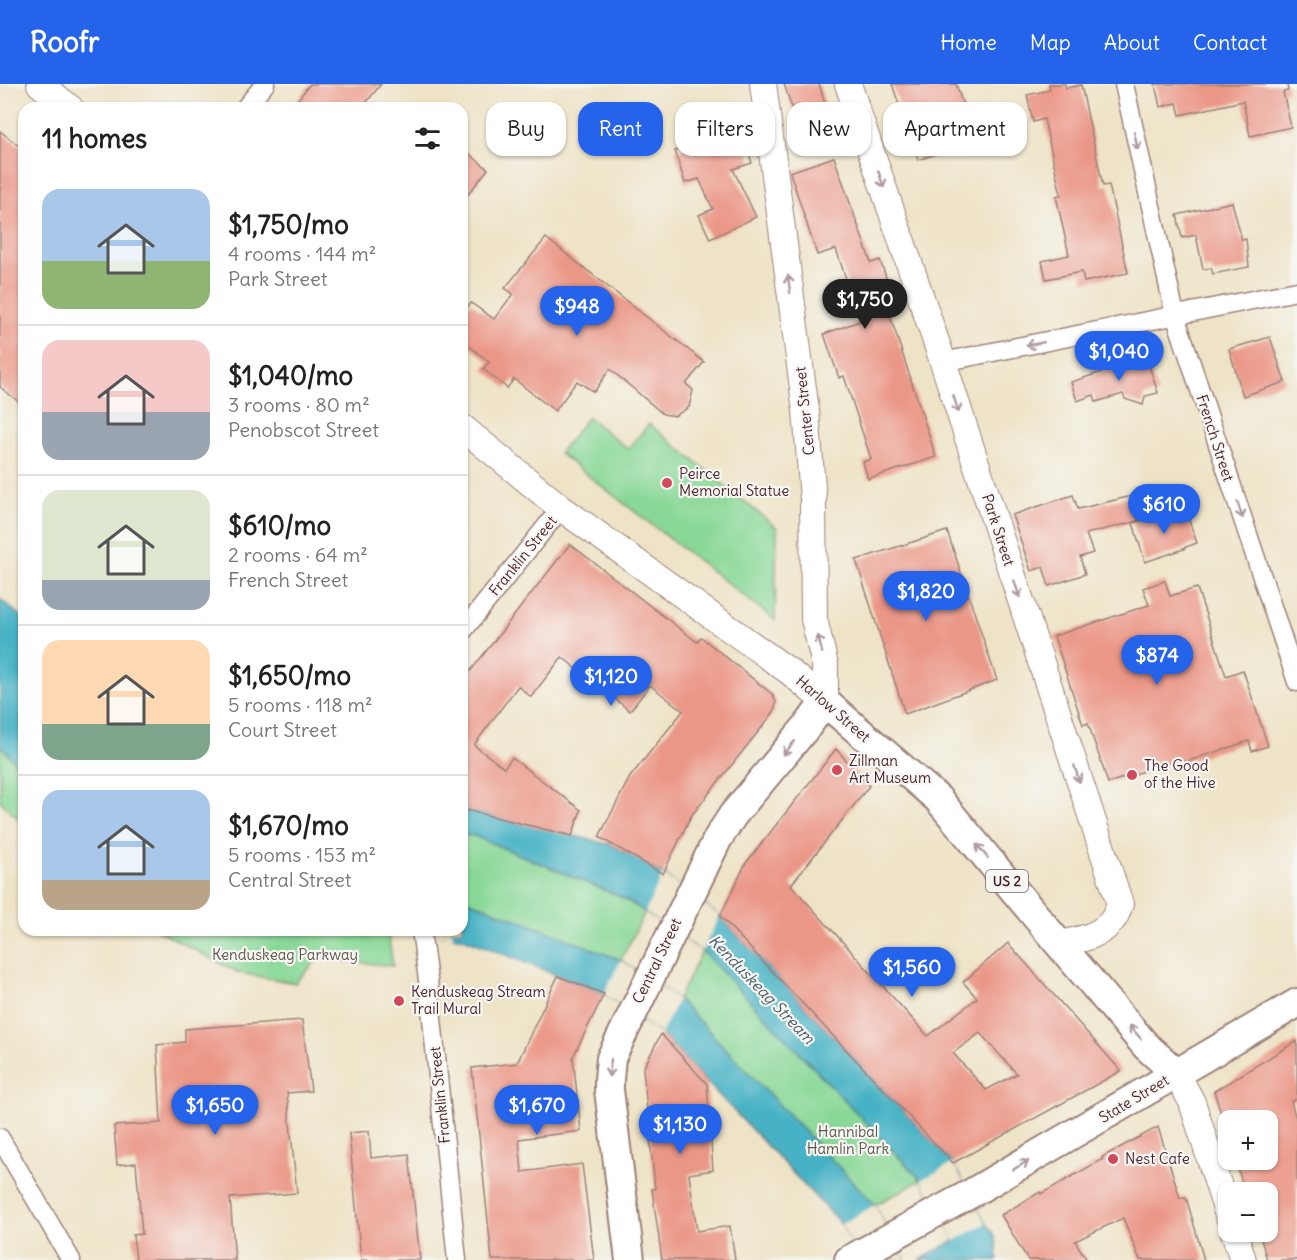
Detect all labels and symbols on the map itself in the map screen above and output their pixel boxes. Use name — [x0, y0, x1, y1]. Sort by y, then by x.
one-way arrow — [1131, 131, 1142, 150]
one-way arrow — [876, 169, 887, 188]
one-way arrow — [784, 274, 795, 294]
pin: $1,750 — [816, 279, 914, 330]
pin: $948 — [541, 286, 613, 337]
pin: $1,040 — [1070, 331, 1168, 382]
one-way arrow — [1026, 339, 1045, 350]
street label: Center Street — [790, 366, 819, 456]
street label: French Street — [1193, 392, 1238, 484]
one-way arrow — [951, 394, 962, 413]
place label: Peirce Memorial Statue — [679, 464, 789, 500]
marker: Peirce Memorial Statue — [660, 476, 674, 490]
pin: $610 — [1128, 484, 1200, 535]
street label: Park Street — [978, 491, 1019, 568]
one-way arrow — [1235, 500, 1246, 519]
street label: Franklin Street — [484, 512, 561, 600]
pin: $1,820 — [877, 571, 975, 622]
one-way arrow — [1012, 579, 1023, 598]
one-way arrow — [814, 635, 825, 654]
pin: $874 — [1121, 635, 1193, 686]
pin: $1,120 — [562, 656, 660, 707]
street label: Harlow Street — [792, 671, 875, 746]
one-way arrow — [782, 740, 796, 755]
place label: Zillman Art Museum — [849, 751, 931, 787]
place label: The Good of the Hive — [1144, 756, 1216, 792]
marker: Zillman Art Museum — [830, 763, 844, 777]
one-way arrow — [1073, 764, 1084, 783]
marker: The Good of the Hive — [1125, 768, 1139, 782]
one-way arrow — [975, 844, 989, 859]
road number: US 2 — [986, 870, 1028, 892]
street label: Central Street — [628, 915, 685, 1007]
water label: Kenduskeag Stream — [705, 930, 820, 1048]
park label: Kenduskeag Parkway — [212, 945, 358, 964]
pin: $1,560 — [863, 947, 961, 998]
place label: Kenduskeag Stream Trail Mural — [411, 982, 546, 1018]
marker: Kenduskeag Stream Trail Mural — [392, 994, 406, 1008]
one-way arrow — [1128, 1024, 1141, 1040]
street label: Franklin Street — [425, 1045, 454, 1145]
one-way arrow — [605, 1057, 616, 1077]
street label: State Street — [1095, 1070, 1172, 1127]
pin: $1,650 — [166, 1085, 264, 1136]
pin: $1,670 — [488, 1085, 586, 1136]
pin: $1,130 — [631, 1104, 729, 1155]
park label: Hannibal Hamlin Park — [807, 1122, 890, 1158]
place label: Nest Cafe — [1125, 1149, 1190, 1168]
marker: Nest Cafe — [1106, 1152, 1120, 1166]
one-way arrow — [1012, 1159, 1029, 1171]

